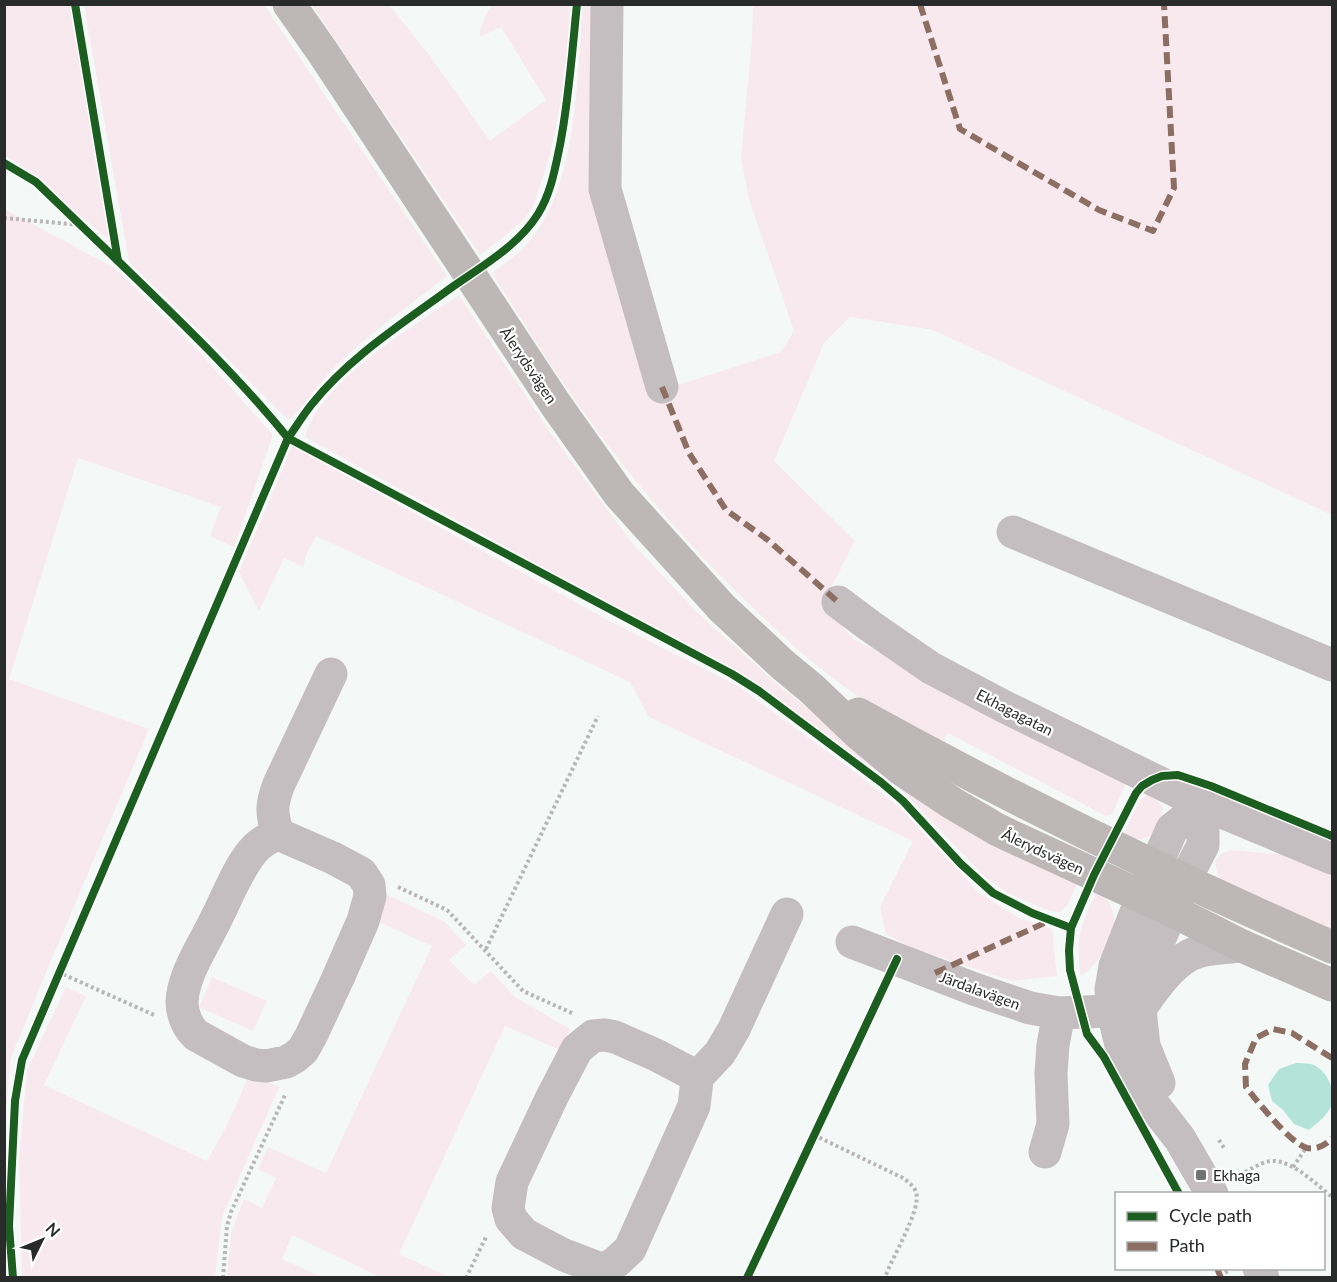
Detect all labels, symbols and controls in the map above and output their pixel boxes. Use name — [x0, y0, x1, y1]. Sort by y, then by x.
street label: Ålerydsvägen — [497, 323, 561, 407]
street label: Ekhagagatan — [974, 685, 1056, 739]
street label: Ålerydsvägen — [999, 824, 1087, 878]
street label: Järdalavägen — [937, 967, 1023, 1013]
place label: Ekhaga — [1213, 1166, 1260, 1184]
marker: Ekhaga — [1194, 1168, 1208, 1182]
legend — [1115, 1192, 1325, 1270]
text: Cycle path — [1169, 1204, 1252, 1226]
north arrow — [12, 1210, 72, 1270]
text: N — [42, 1218, 64, 1240]
text: Path — [1169, 1234, 1205, 1256]

